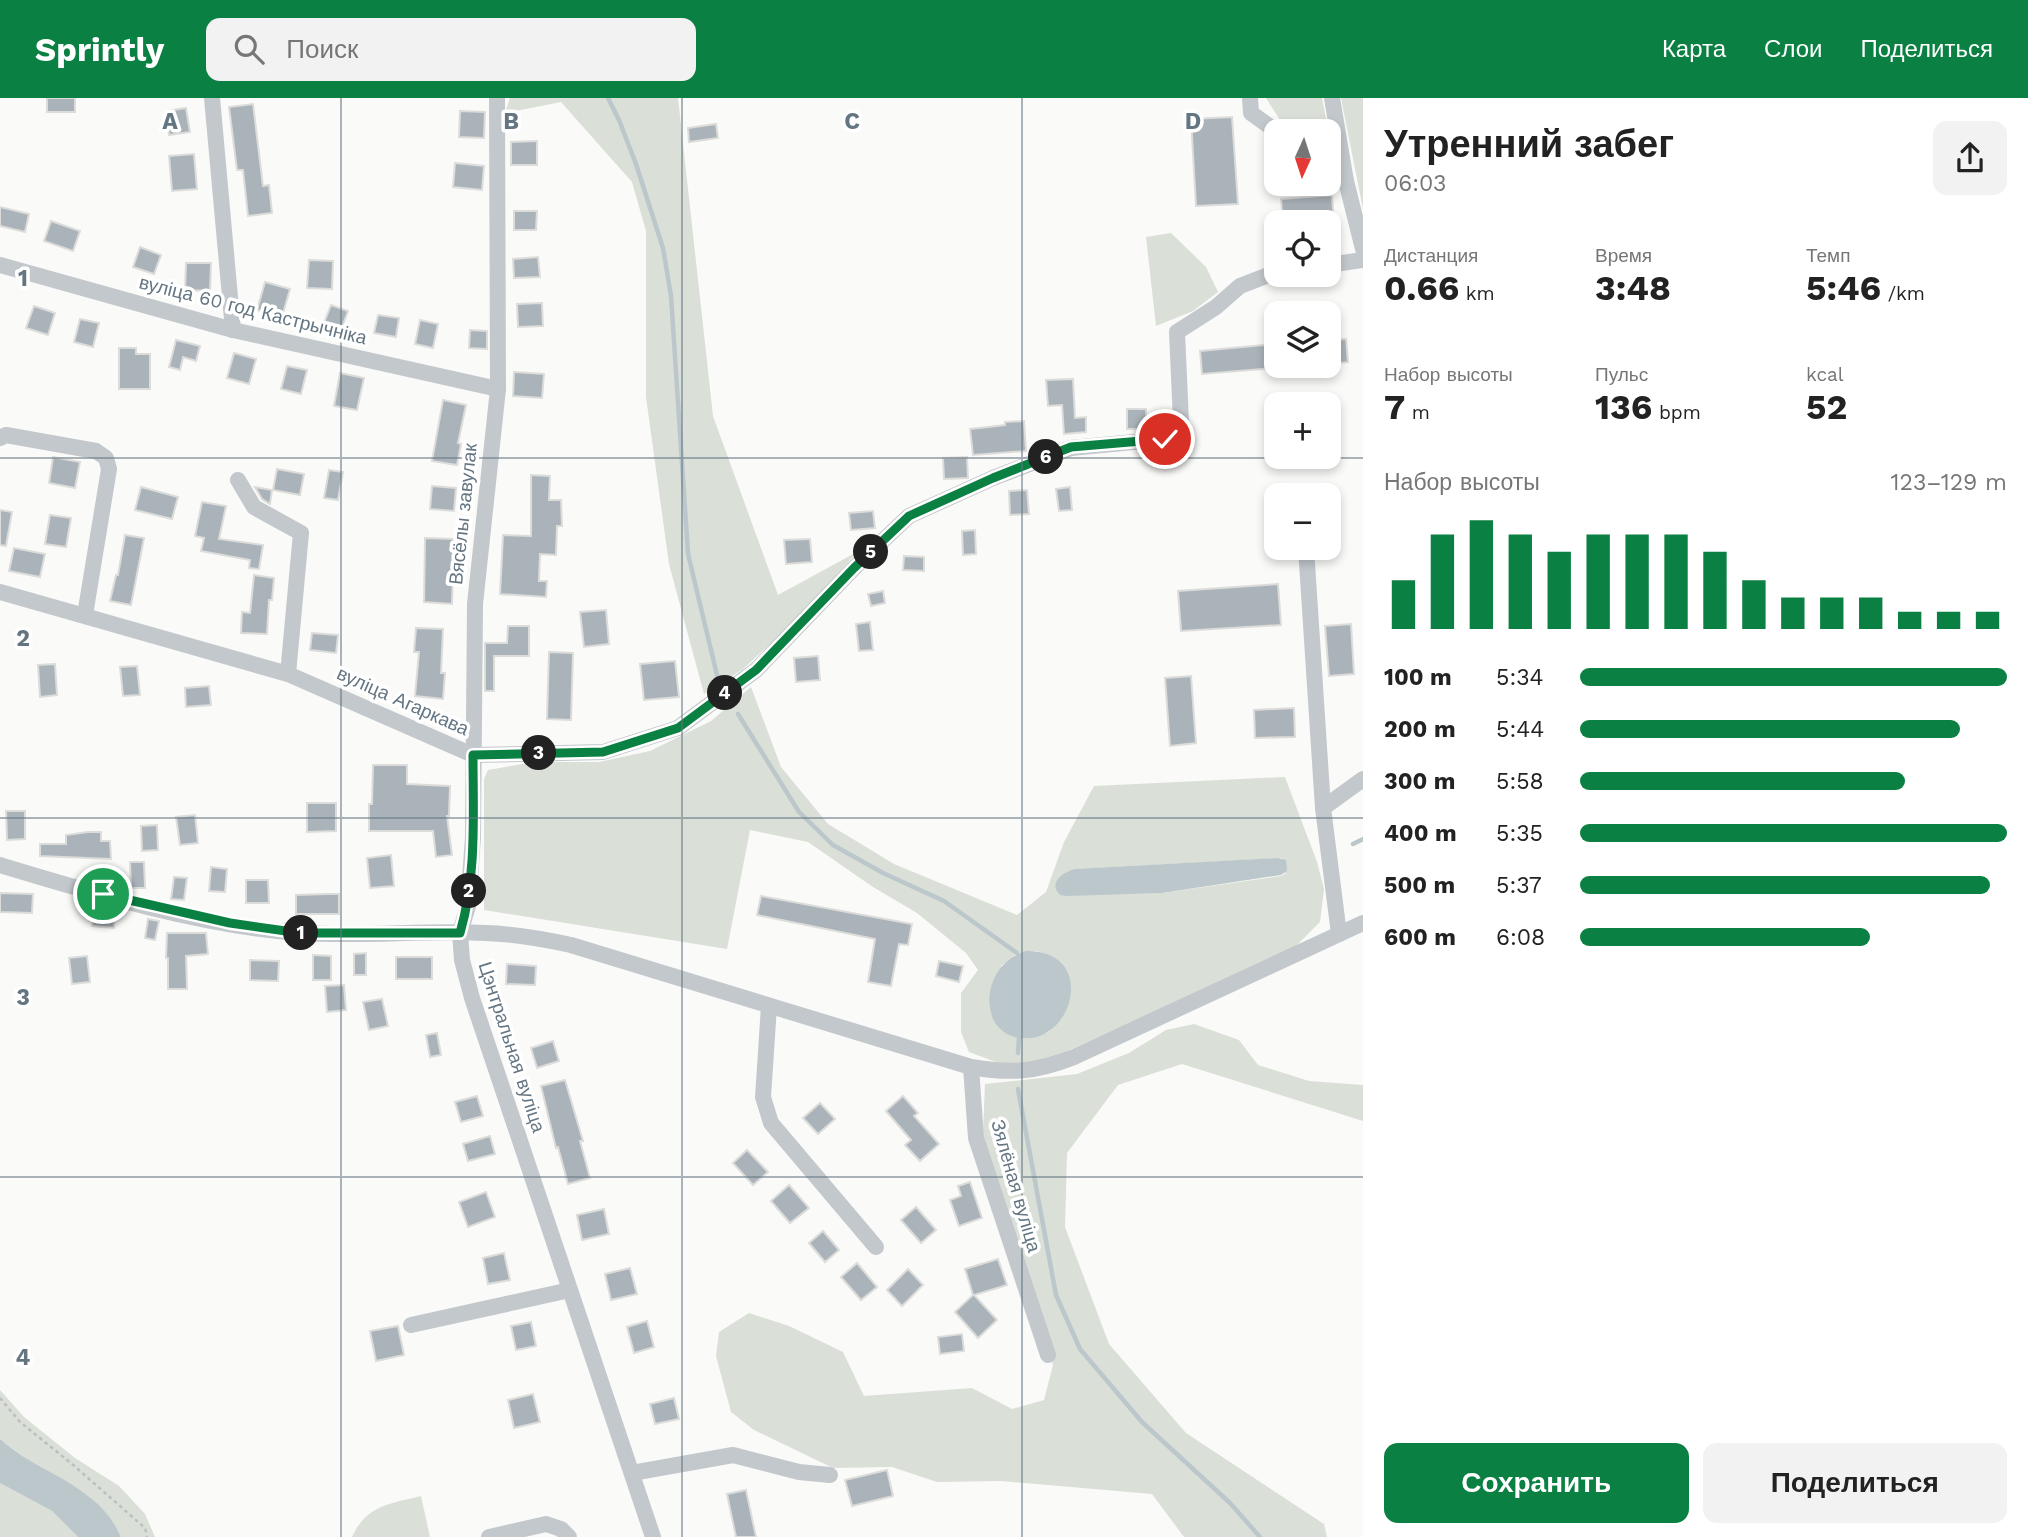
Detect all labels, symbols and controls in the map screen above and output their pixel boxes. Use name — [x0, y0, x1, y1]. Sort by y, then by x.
search box — [206, 18, 696, 81]
text: Sprintly — [35, 30, 164, 69]
icon: search — [230, 30, 268, 68]
text: Поиск — [286, 34, 358, 64]
text: Карта — [1662, 35, 1726, 63]
text: Слои — [1764, 35, 1822, 63]
text: Поделиться — [1860, 35, 1993, 63]
text: A — [162, 108, 178, 135]
text: B — [503, 108, 519, 135]
text: C — [844, 108, 860, 135]
text: D — [1185, 108, 1201, 135]
north arrow — [1264, 119, 1340, 196]
map controls — [1264, 119, 1341, 560]
button: share — [1933, 121, 2007, 195]
text: Утренний забег — [1384, 122, 1674, 166]
text: 06:03 — [1384, 170, 1446, 197]
button: locate — [1264, 210, 1341, 287]
text: Дистанция — [1384, 244, 1478, 267]
text: Время — [1595, 244, 1652, 267]
text: Темп — [1806, 244, 1850, 267]
text: 1 — [18, 265, 28, 292]
text: 0.66 — [1384, 267, 1459, 309]
text: 3:48 — [1595, 267, 1671, 309]
text: 5:46 — [1806, 267, 1881, 309]
street label: вуліца 60 год Кастрычніка — [137, 271, 370, 350]
text: km — [1459, 282, 1495, 305]
text: /km — [1881, 282, 1925, 305]
button: layers — [1264, 301, 1341, 378]
text: Набор высоты — [1384, 363, 1513, 386]
text: Пульс — [1595, 363, 1648, 386]
text: kcal — [1806, 363, 1844, 386]
text: 7 — [1384, 386, 1405, 428]
text: 136 — [1595, 386, 1652, 428]
text: 52 — [1806, 386, 1847, 428]
button: + — [1264, 392, 1341, 469]
text: m — [1405, 401, 1430, 424]
text: bpm — [1652, 401, 1701, 424]
pin — [1135, 409, 1195, 469]
icon: check — [1146, 420, 1184, 458]
pin: 6 — [1028, 440, 1064, 474]
street label: Вясёлы завулак — [444, 441, 482, 586]
text: 6 — [1040, 445, 1051, 468]
text: Набор высоты — [1384, 469, 1540, 496]
text: 123–129 m — [1891, 469, 2007, 496]
button: − — [1264, 483, 1341, 560]
pin: 5 — [854, 534, 888, 570]
text: 5 — [865, 540, 876, 563]
text: 2 — [16, 625, 30, 652]
street label: вуліца Агаркава — [333, 662, 473, 741]
text: 100 m — [1384, 664, 1452, 691]
text: 5:34 — [1496, 664, 1544, 691]
pin: 4 — [708, 676, 742, 710]
text: 4 — [718, 681, 731, 704]
text: 200 m — [1384, 716, 1456, 743]
text: 5:44 — [1496, 716, 1544, 743]
pin: 3 — [522, 736, 556, 770]
text: 3 — [533, 741, 544, 764]
text: 300 m — [1384, 768, 1455, 795]
text: 5:58 — [1496, 768, 1544, 795]
text: 400 m — [1384, 820, 1457, 847]
text: 5:35 — [1496, 820, 1543, 847]
pin — [73, 864, 133, 924]
text: 500 m — [1384, 872, 1455, 899]
text: 5:37 — [1496, 872, 1542, 899]
pin: 2 — [452, 874, 486, 908]
icon: arrive — [84, 875, 122, 913]
text: 2 — [463, 879, 474, 902]
pin: 1 — [284, 916, 318, 950]
text: 1 — [296, 921, 305, 944]
text: 600 m — [1384, 924, 1456, 951]
text: 6:08 — [1496, 924, 1545, 951]
street label: Цэнтральная вуліца — [473, 959, 551, 1136]
text: 3 — [16, 984, 30, 1011]
street label: Зялёная вуліца — [986, 1117, 1046, 1255]
text: 4 — [16, 1344, 31, 1371]
button: Сохранить — [1384, 1443, 1689, 1523]
button: Поделиться — [1703, 1443, 2007, 1523]

